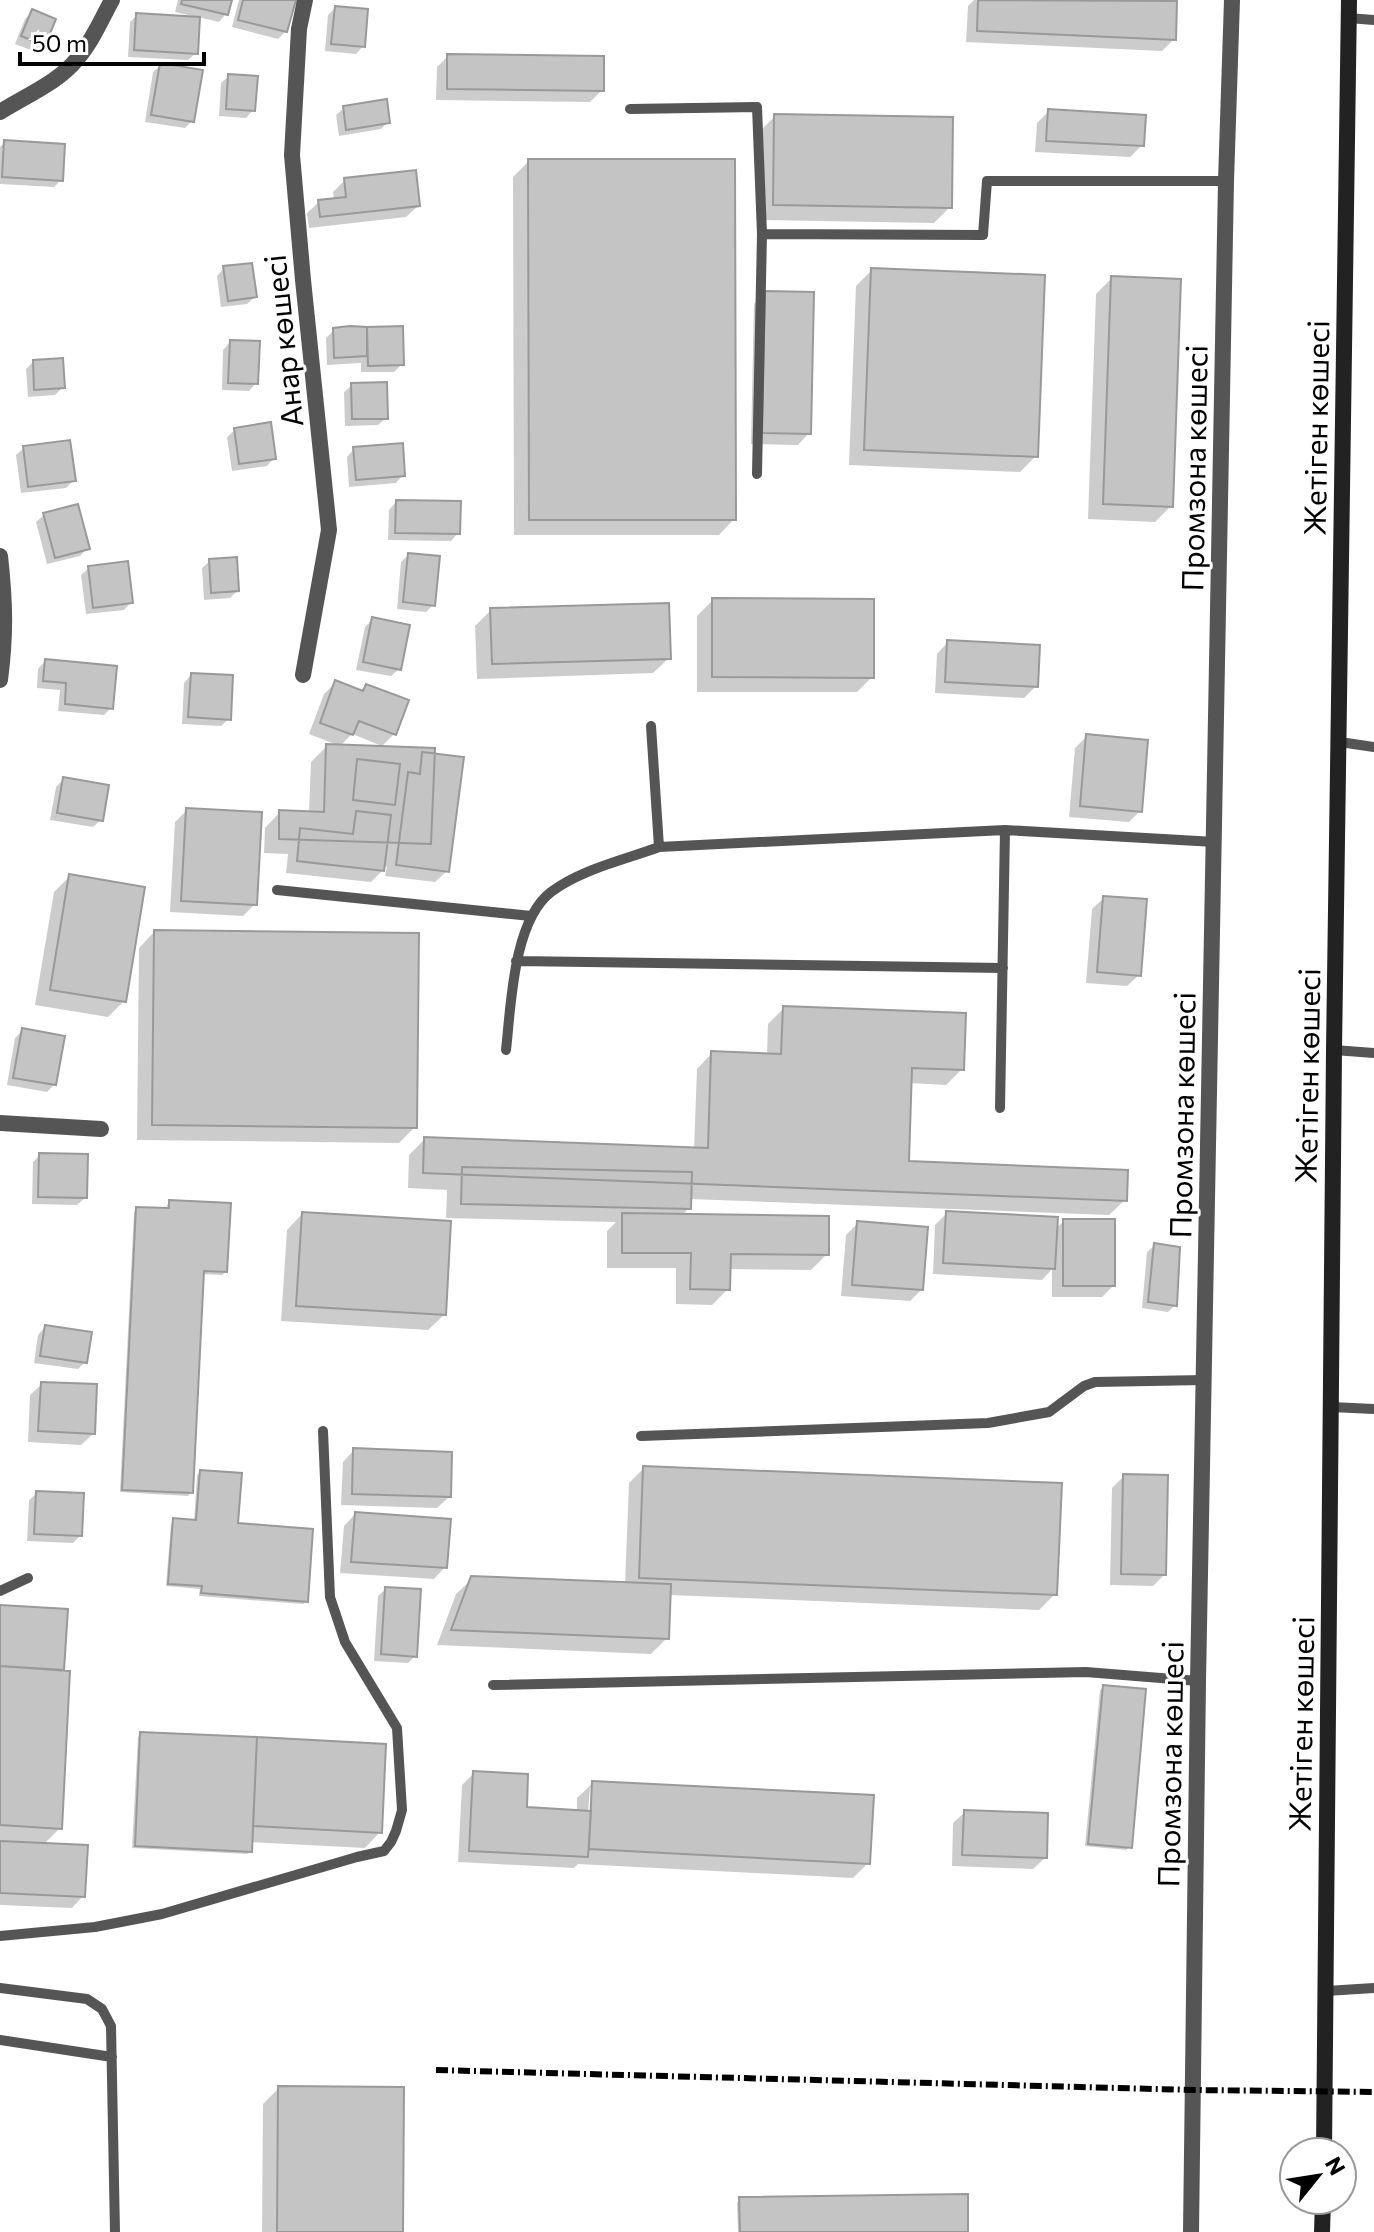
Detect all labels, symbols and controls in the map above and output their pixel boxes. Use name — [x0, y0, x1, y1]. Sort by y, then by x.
scale bar — [20, 16, 204, 66]
text: 50 m — [32, 28, 87, 57]
street label: Анар көшесі — [255, 253, 309, 429]
street label: Жетіген көшесі — [1295, 320, 1335, 536]
street label: Промзона көшесі — [1172, 344, 1214, 592]
street label: Жетіген көшесі — [1286, 968, 1326, 1184]
street label: Промзона көшесі — [1160, 991, 1202, 1239]
street label: Жетіген көшесі — [1280, 1616, 1320, 1832]
street label: Промзона көшесі — [1148, 1640, 1190, 1888]
north arrow — [1278, 2136, 1358, 2216]
text: N — [1320, 2152, 1352, 2180]

